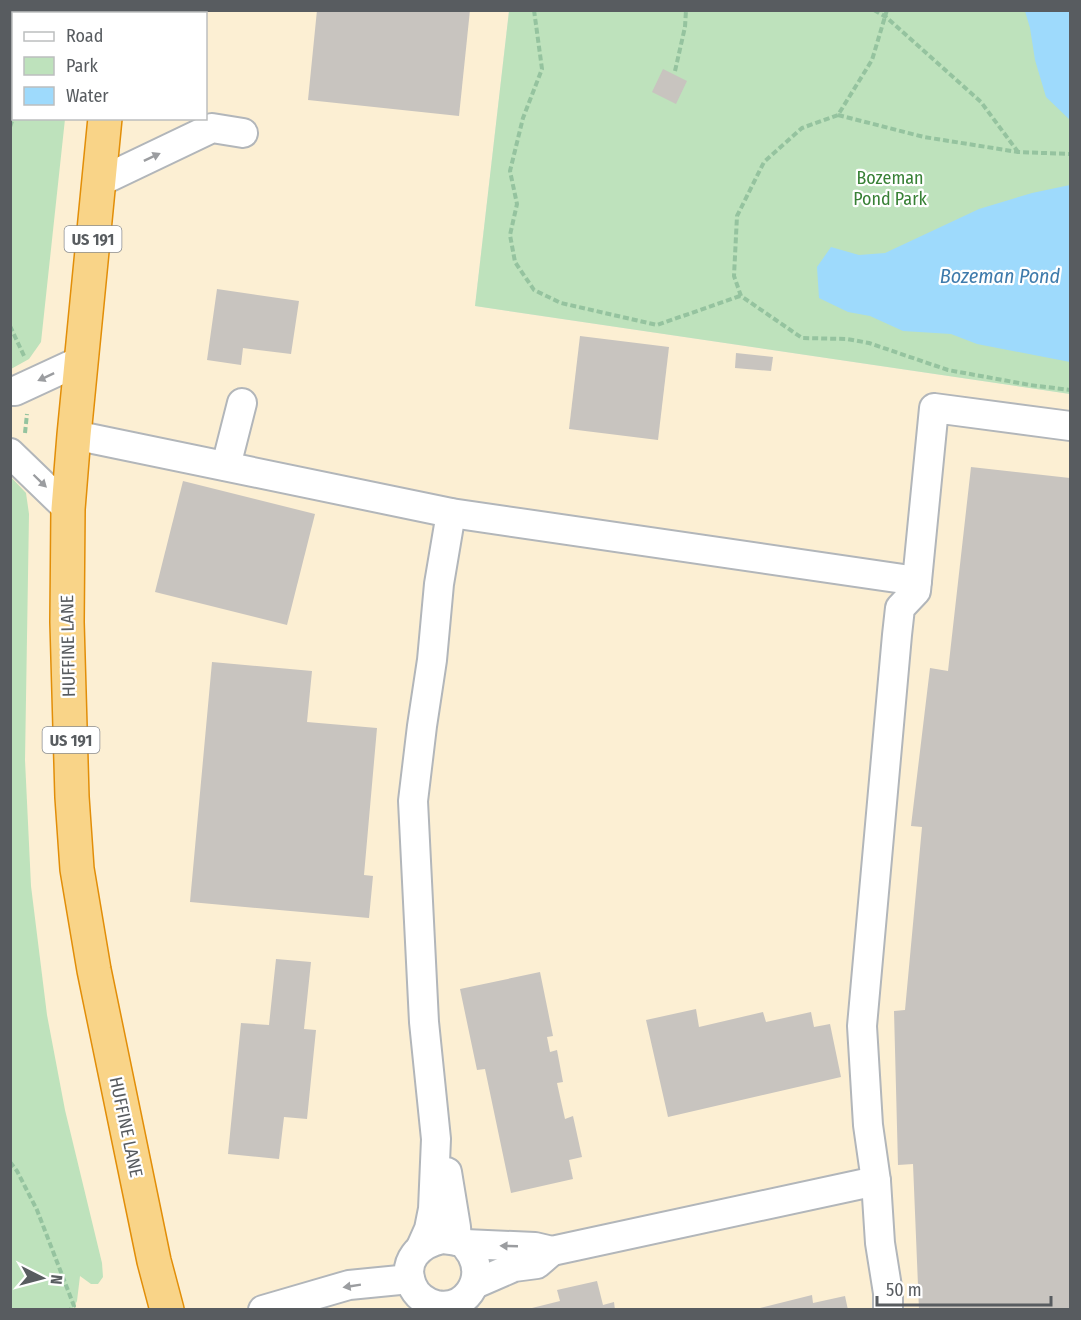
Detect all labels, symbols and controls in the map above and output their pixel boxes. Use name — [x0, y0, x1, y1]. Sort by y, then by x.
legend — [12, 12, 207, 120]
text: Road — [66, 25, 103, 47]
text: Park — [66, 55, 99, 77]
text: Water — [66, 85, 109, 107]
one-way arrow — [143, 152, 160, 161]
park label: Bozeman Pond Park — [853, 167, 927, 210]
road number: US 191 — [64, 226, 122, 252]
water label: Bozeman Pond — [940, 264, 1061, 288]
one-way arrow — [38, 372, 55, 381]
one-way arrow — [32, 473, 46, 487]
street label: HUFFINE LANE — [56, 595, 80, 697]
road number: US 191 — [42, 727, 100, 753]
street label: HUFFINE LANE — [105, 1075, 147, 1179]
one-way arrow — [499, 1241, 518, 1251]
north arrow — [12, 1248, 72, 1308]
scale bar — [877, 1269, 1051, 1307]
text: N — [46, 1274, 66, 1285]
text: 50 m — [886, 1279, 922, 1301]
one-way arrow — [342, 1281, 361, 1290]

